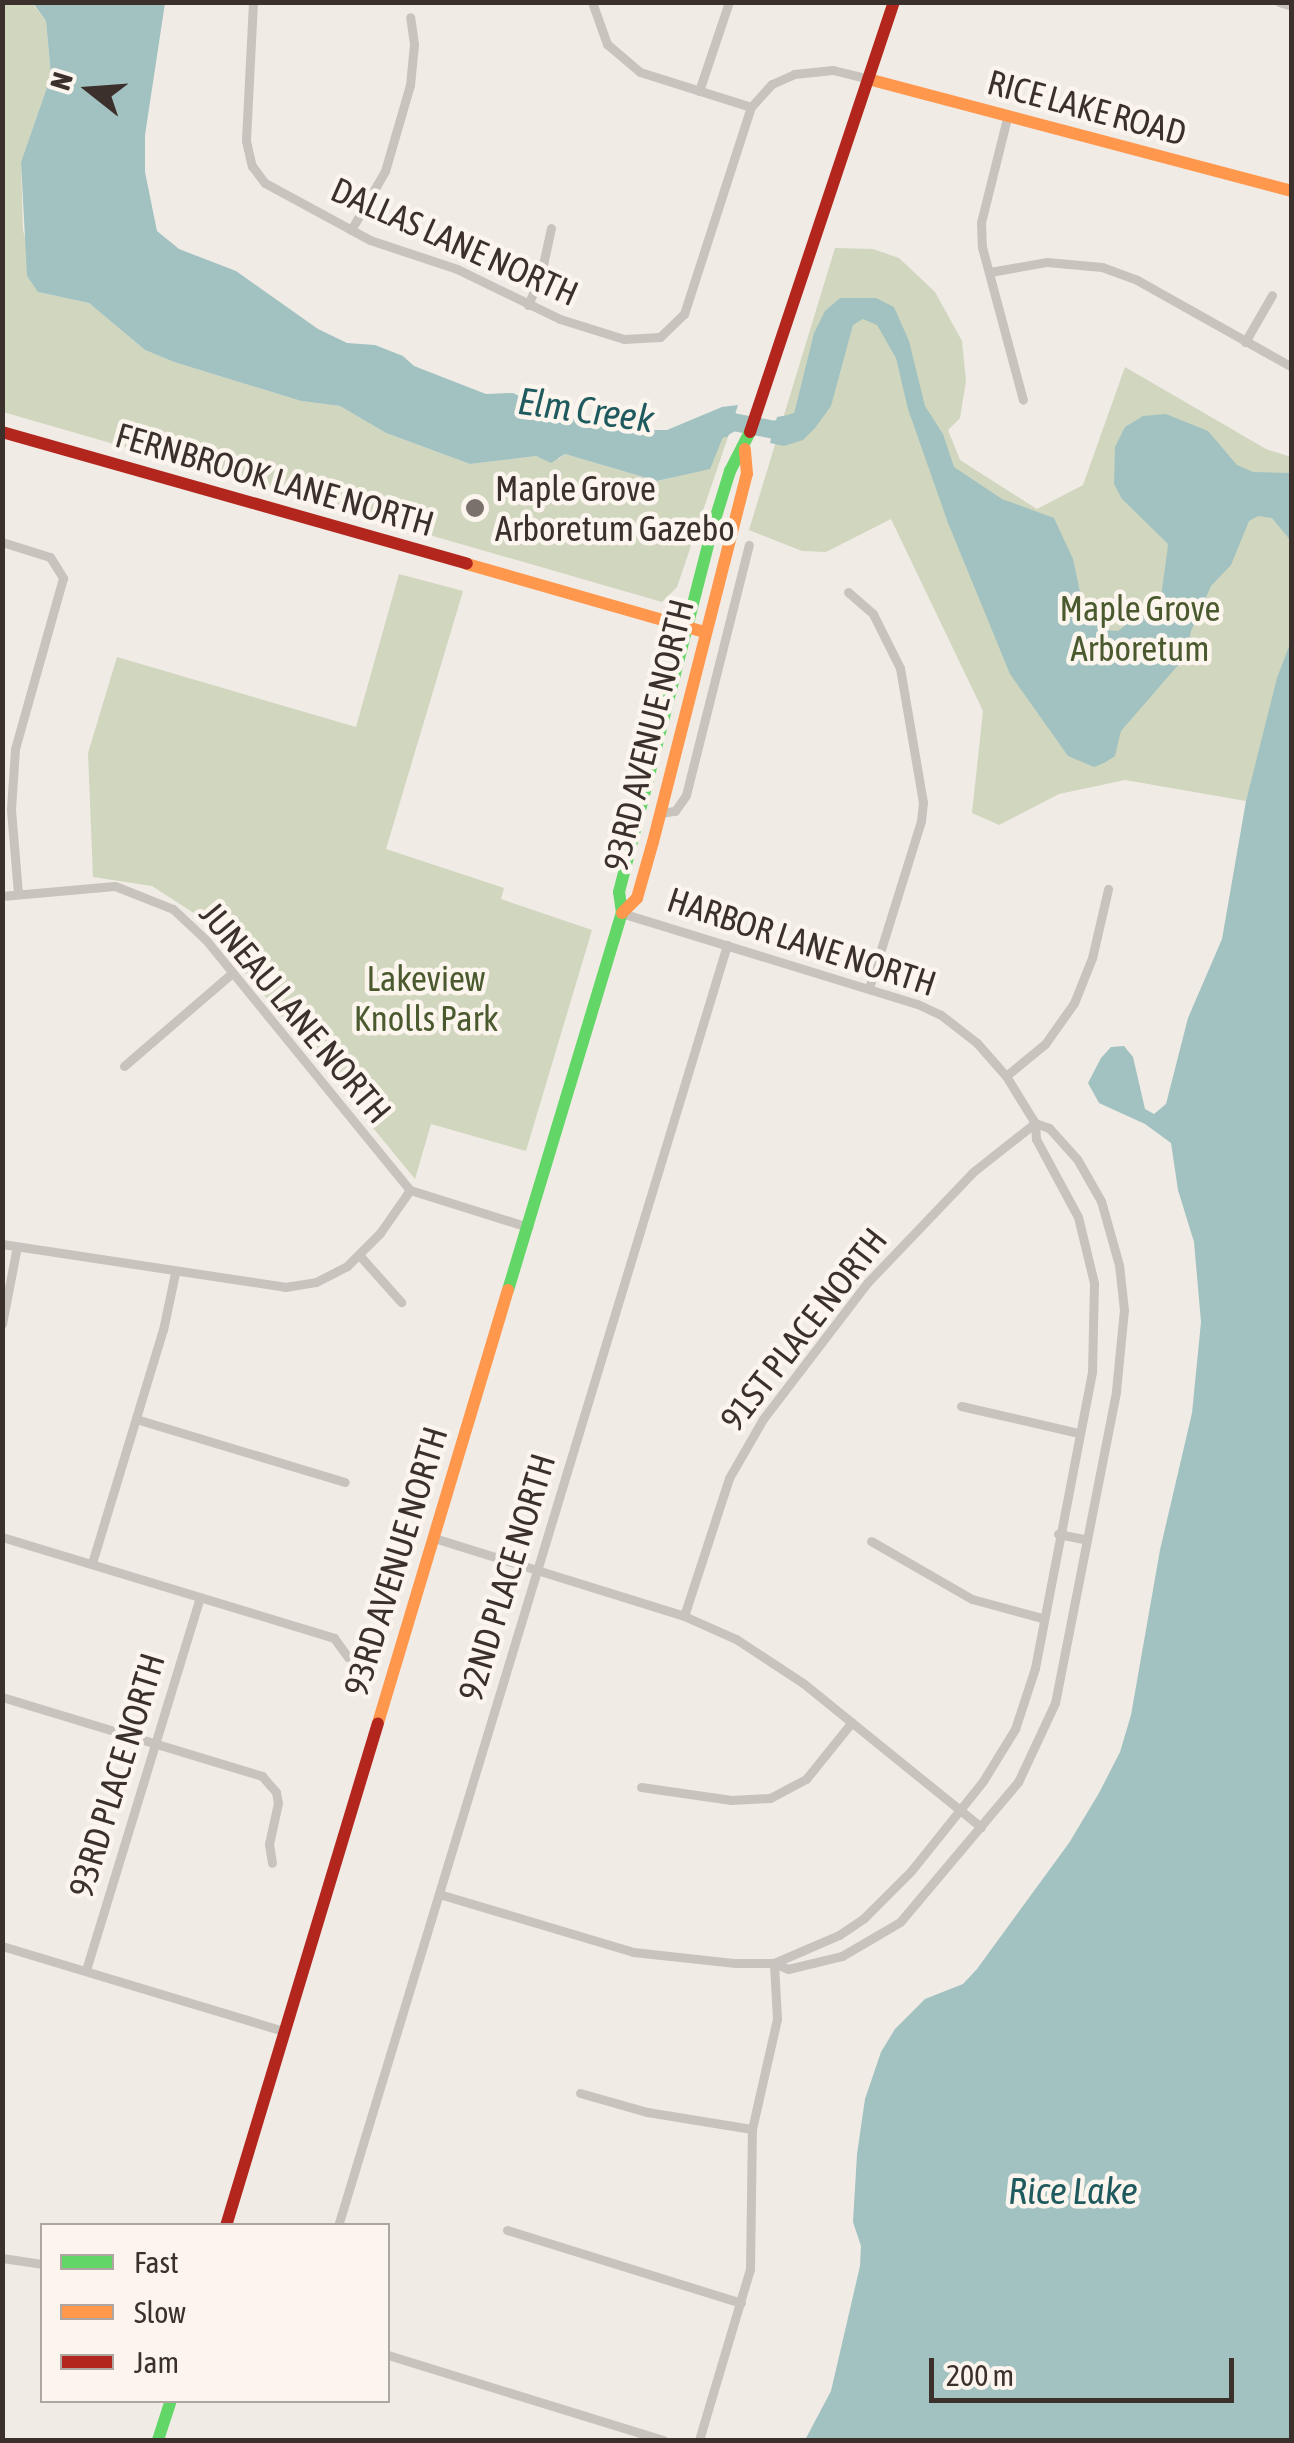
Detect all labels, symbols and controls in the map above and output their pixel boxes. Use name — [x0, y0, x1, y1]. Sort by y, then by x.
north arrow — [40, 40, 140, 140]
street label: RICE LAKE ROAD — [983, 60, 1191, 154]
text: N — [44, 69, 79, 94]
street label: DALLAS LANE NORTH — [325, 168, 585, 314]
water label: Elm Creek — [515, 378, 657, 442]
street label: FERNBROOK LANE NORTH — [111, 413, 439, 545]
place label: Maple Grove Arboretum Gazebo — [495, 467, 735, 549]
marker: Maple Grove Arboretum Gazebo — [464, 497, 486, 519]
park label: Maple Grove Arboretum — [1060, 587, 1220, 669]
street label: 93RD AVENUE NORTH — [594, 595, 702, 875]
street label: HARBOR LANE NORTH — [663, 878, 941, 1004]
street label: JUNEAU LANE NORTH — [191, 893, 401, 1131]
park label: Lakeview Knolls Park — [354, 957, 498, 1039]
street label: 91ST PLACE NORTH — [711, 1219, 895, 1439]
street label: 93RD AVENUE NORTH — [334, 1422, 456, 1700]
street label: 92ND PLACE NORTH — [449, 1449, 563, 1705]
street label: 93RD PLACE NORTH — [59, 1648, 173, 1902]
water label: Rice Lake — [1008, 2168, 1138, 2214]
legend — [40, 2223, 390, 2403]
text: Fast — [134, 2245, 179, 2279]
text: Slow — [134, 2295, 186, 2329]
scale bar — [934, 2338, 1239, 2400]
text: Jam — [134, 2345, 179, 2379]
text: 200 m — [946, 2358, 1014, 2392]

